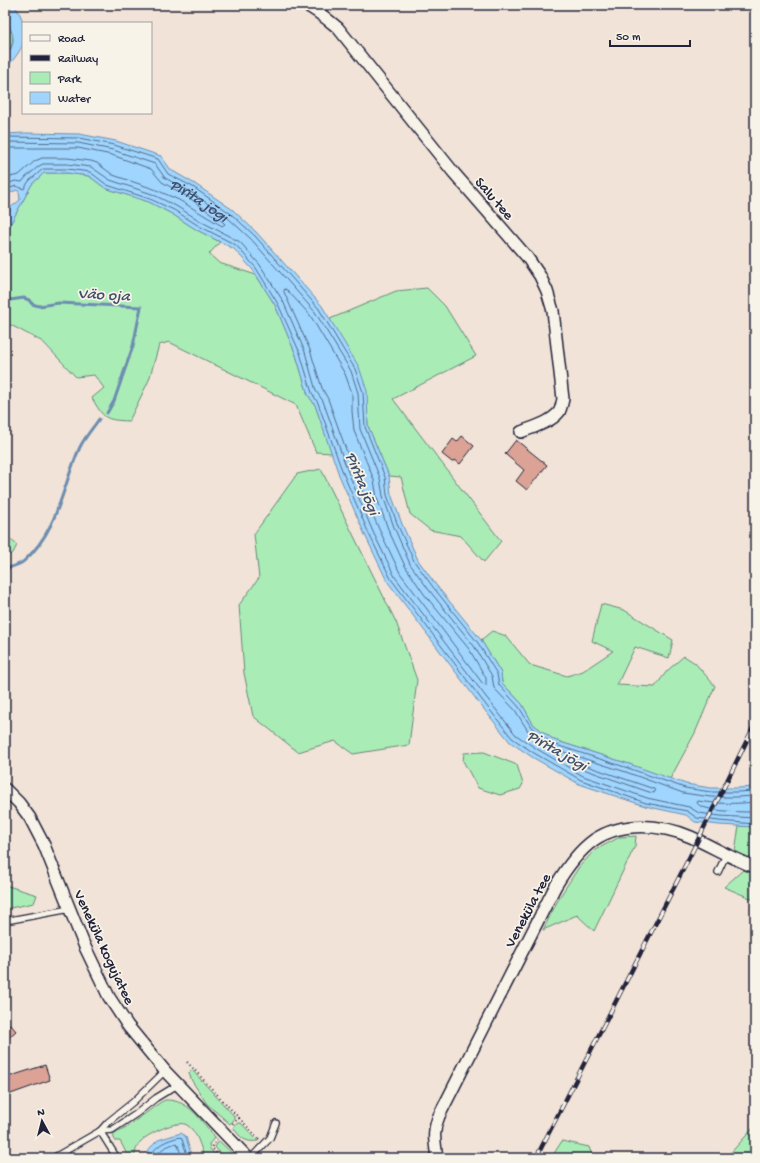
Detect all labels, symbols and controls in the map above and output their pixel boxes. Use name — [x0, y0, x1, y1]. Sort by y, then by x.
legend — [22, 22, 152, 114]
scale bar — [610, 22, 690, 48]
text: 50 m — [616, 31, 641, 45]
text: Road — [58, 33, 85, 47]
text: Railway — [58, 53, 98, 67]
text: Park — [57, 73, 83, 87]
text: Water — [58, 93, 92, 107]
street label: Salu tee — [470, 174, 517, 225]
water label: Pirita jõgi — [166, 176, 232, 229]
water label: Väo oja — [77, 286, 131, 307]
water label: Pirita jõgi — [340, 450, 383, 520]
water label: Pirita jõgi — [523, 727, 591, 778]
street label: Veneküla tee — [501, 871, 556, 952]
street label: Veneküla kogujatee — [68, 887, 138, 1008]
north arrow — [22, 1101, 62, 1141]
text: N — [37, 1107, 45, 1119]

